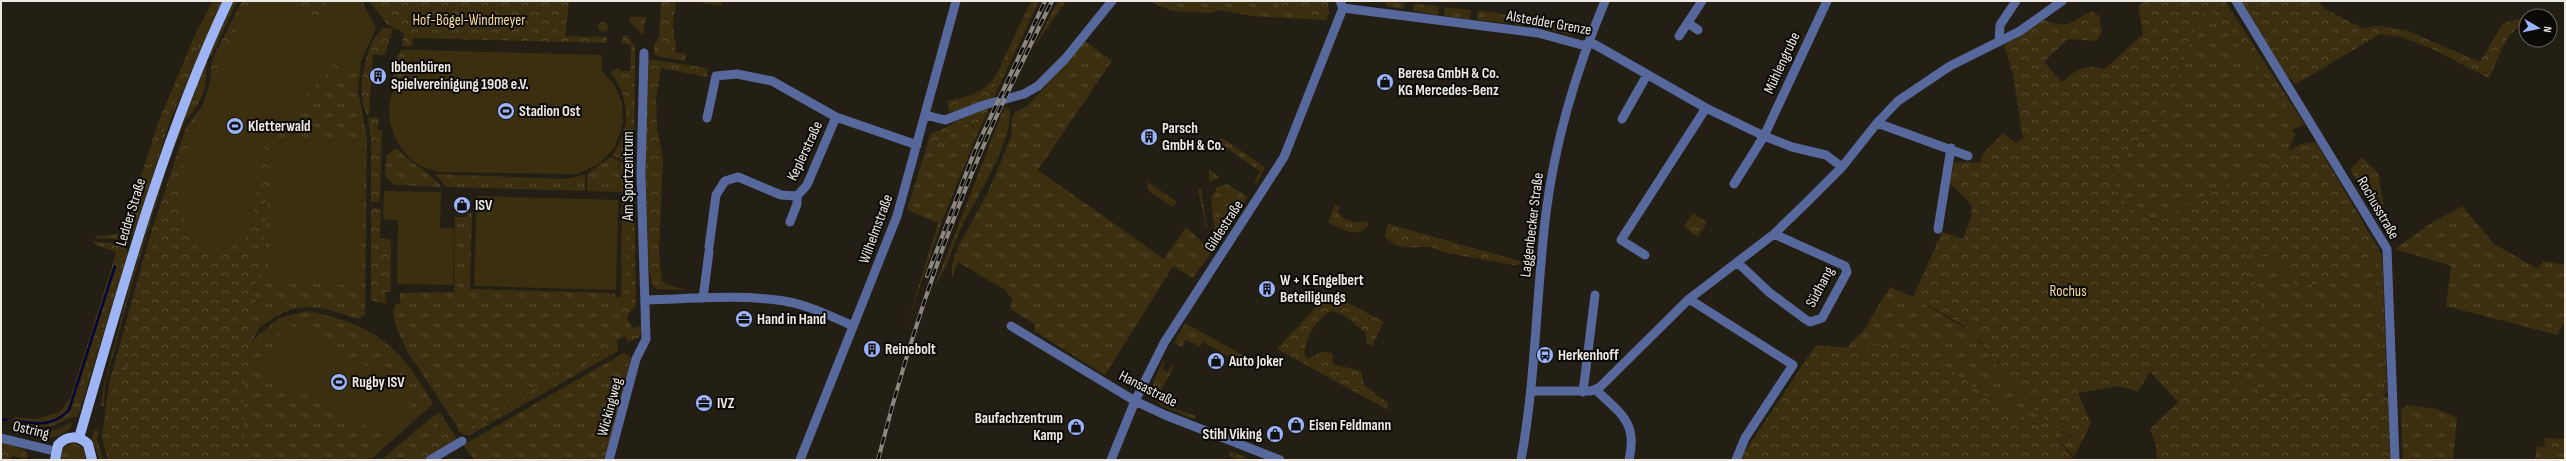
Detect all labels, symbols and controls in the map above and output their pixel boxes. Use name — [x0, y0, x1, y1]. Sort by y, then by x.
street label: Alstedder Grenze — [1504, 6, 1593, 40]
north arrow — [2518, 8, 2558, 48]
park label: Hof-Bögel-Windmeyer — [412, 11, 526, 30]
text: N — [2540, 26, 2554, 34]
street label: Mühlengrube — [1760, 29, 1804, 97]
place label: Ibbenbüren Spielvereinigung 1908 e.V. — [391, 58, 529, 94]
place label: Beresa GmbH & Co. KG Mercedes-Benz — [1398, 64, 1499, 100]
building icon: Ibbenbüren Spielvereinigung 1908 e.V. — [368, 66, 388, 86]
shop icon: Beresa GmbH & Co. KG Mercedes-Benz — [1375, 72, 1395, 92]
sports icon: Stadion Ost — [496, 101, 516, 121]
place label: Stadion Ost — [519, 102, 581, 121]
sports icon: Kletterwald — [225, 116, 245, 136]
place label: Kletterwald — [248, 117, 311, 136]
street label: Keplerstraße — [783, 118, 827, 184]
place label: Parsch GmbH & Co. — [1162, 119, 1224, 155]
building icon: Parsch GmbH & Co. — [1139, 127, 1159, 147]
street label: Am Sportzentrum — [619, 131, 638, 222]
street label: Laggenbecker Straße — [1516, 172, 1548, 278]
street label: Rochusstraße — [2353, 173, 2403, 243]
street label: Ledder Straße — [112, 176, 150, 248]
street label: Wilhelmstraße — [855, 192, 897, 266]
shop icon: ISV — [452, 195, 472, 215]
place label: ISV — [475, 196, 493, 215]
street label: Gildestraße — [1200, 197, 1248, 255]
street label: Südhang — [1801, 263, 1839, 311]
place label: W + K Engelbert Beteiligungs — [1280, 271, 1364, 307]
building icon: W + K Engelbert Beteiligungs — [1257, 279, 1277, 299]
park label: Rochus — [2049, 282, 2087, 301]
office icon: Hand in Hand — [734, 309, 754, 329]
place label: Hand in Hand — [757, 310, 826, 329]
building icon: Reinebolt — [862, 339, 882, 359]
place label: Reinebolt — [885, 340, 936, 359]
bus stop icon: Herkenhoff — [1535, 345, 1555, 365]
place label: Herkenhoff — [1558, 346, 1619, 365]
shop icon: Auto Joker — [1206, 351, 1226, 371]
place label: Auto Joker — [1228, 352, 1284, 371]
street label: Hansastraße — [1116, 366, 1180, 412]
sports icon: Rugby ISV — [329, 372, 349, 392]
place label: Rugby ISV — [352, 373, 405, 392]
street label: Wickingweg — [593, 376, 627, 438]
office icon: IVZ — [694, 393, 714, 413]
place label: IVZ — [717, 394, 735, 413]
place label: Baufachzentrum Kamp — [975, 409, 1063, 445]
shop icon: Eisen Feldmann — [1286, 415, 1306, 435]
place label: Eisen Feldmann — [1309, 416, 1391, 435]
street label: Ostring — [11, 417, 51, 443]
shop icon: Baufachzentrum Kamp — [1066, 417, 1086, 437]
shop icon: Stihl Viking — [1265, 424, 1285, 444]
place label: Stihl Viking — [1202, 425, 1263, 444]

